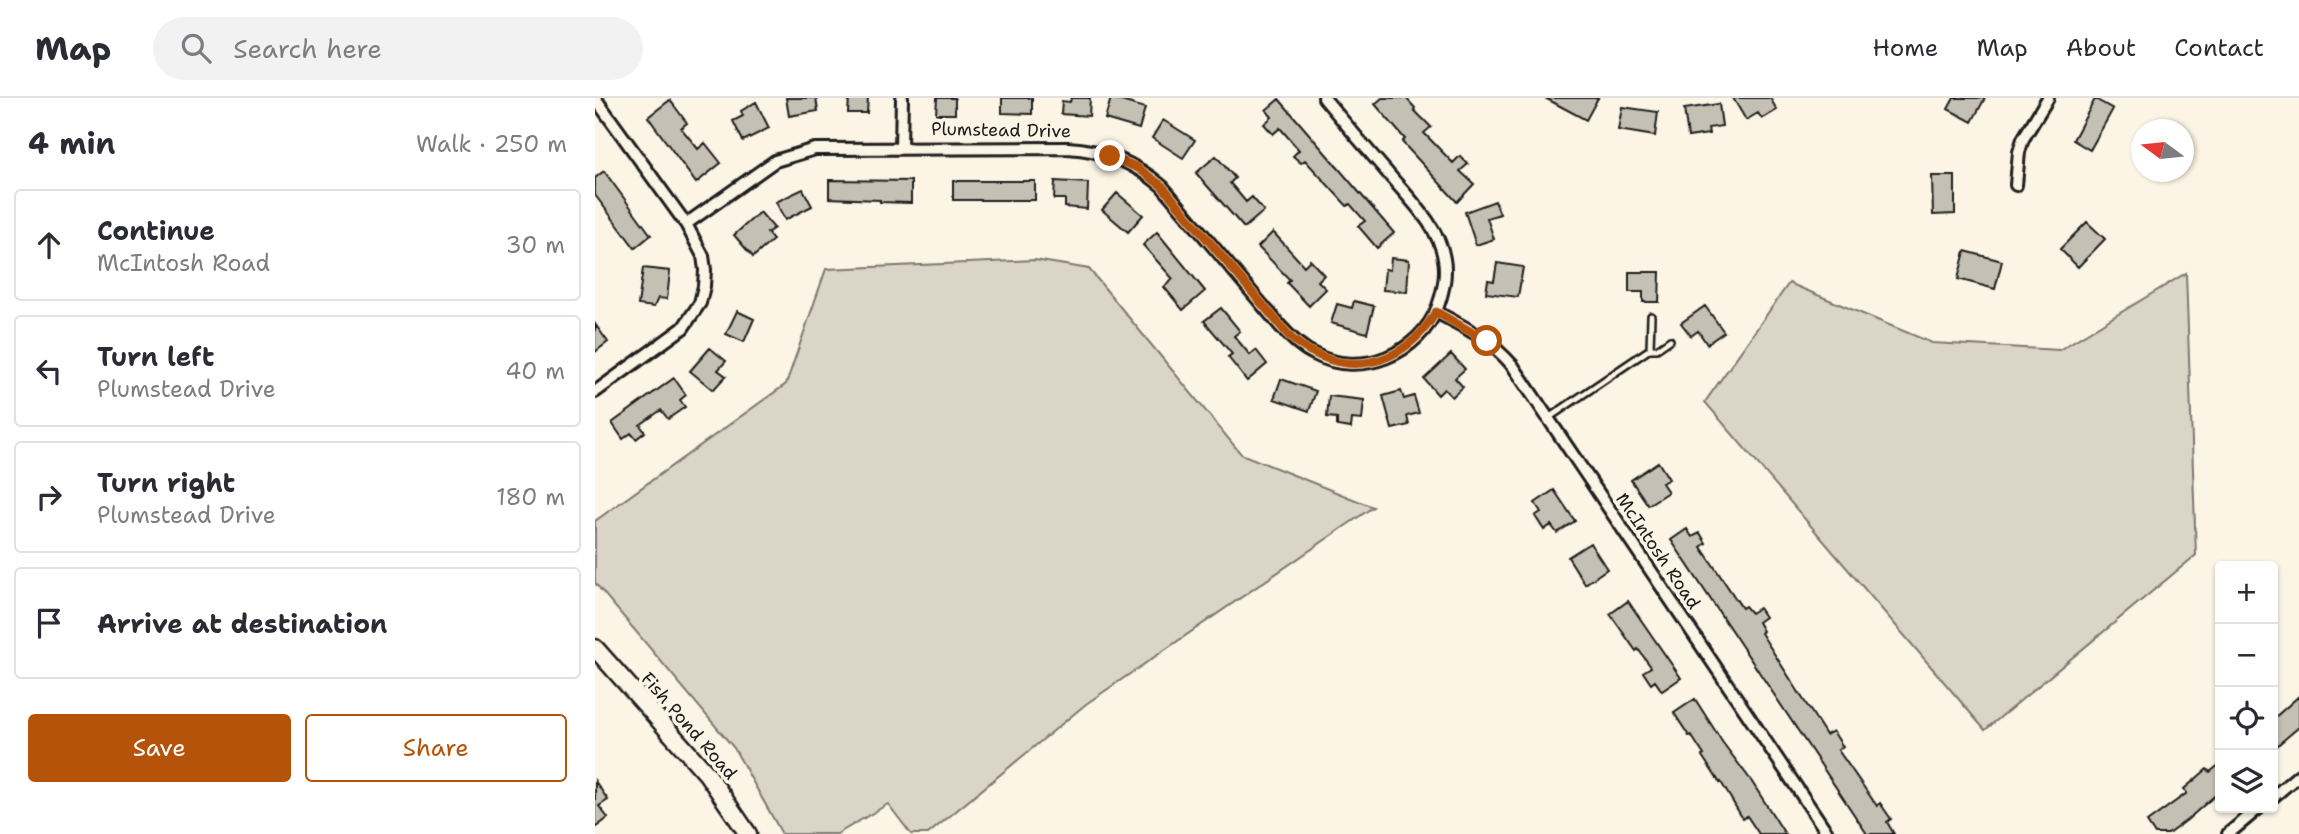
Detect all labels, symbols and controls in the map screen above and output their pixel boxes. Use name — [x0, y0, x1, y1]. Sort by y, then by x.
search box — [153, 17, 643, 80]
text: Map — [35, 26, 111, 71]
icon: search — [177, 29, 215, 67]
text: Search here — [233, 31, 382, 66]
text: Home — [1872, 32, 1938, 64]
text: Map — [1976, 32, 2028, 64]
text: About — [2066, 32, 2136, 64]
text: Contact — [2174, 32, 2264, 64]
street label: Plumstead Drive — [931, 117, 1071, 143]
north arrow — [2131, 119, 2194, 182]
text: 4 min — [28, 123, 115, 164]
text: Walk · 250 m — [416, 129, 567, 159]
route end — [1094, 140, 1125, 171]
text: Continue — [97, 213, 215, 248]
icon: ahead — [30, 226, 68, 264]
text: 30 m — [506, 230, 565, 260]
text: McIntosh Road — [97, 248, 270, 278]
route start — [1471, 325, 1502, 356]
text: Turn left — [97, 339, 214, 374]
icon: left — [30, 352, 68, 390]
text: 40 m — [505, 356, 565, 386]
text: Plumstead Drive — [97, 374, 276, 404]
text: Turn right — [97, 465, 235, 500]
icon: right — [30, 478, 68, 516]
text: 180 m — [496, 482, 565, 512]
street label: McIntosh Road — [1610, 488, 1706, 614]
text: Plumstead Drive — [97, 500, 276, 530]
map controls — [2215, 561, 2278, 813]
button: + — [2215, 561, 2278, 624]
icon: arrive — [30, 604, 68, 642]
text: Arrive at destination — [97, 606, 387, 641]
button: − — [2215, 624, 2278, 687]
street label: Fish Pond Road — [636, 667, 742, 785]
button: locate — [2215, 687, 2278, 750]
button: Save — [28, 714, 291, 782]
button: Share — [305, 714, 567, 782]
button: layers — [2215, 750, 2278, 813]

